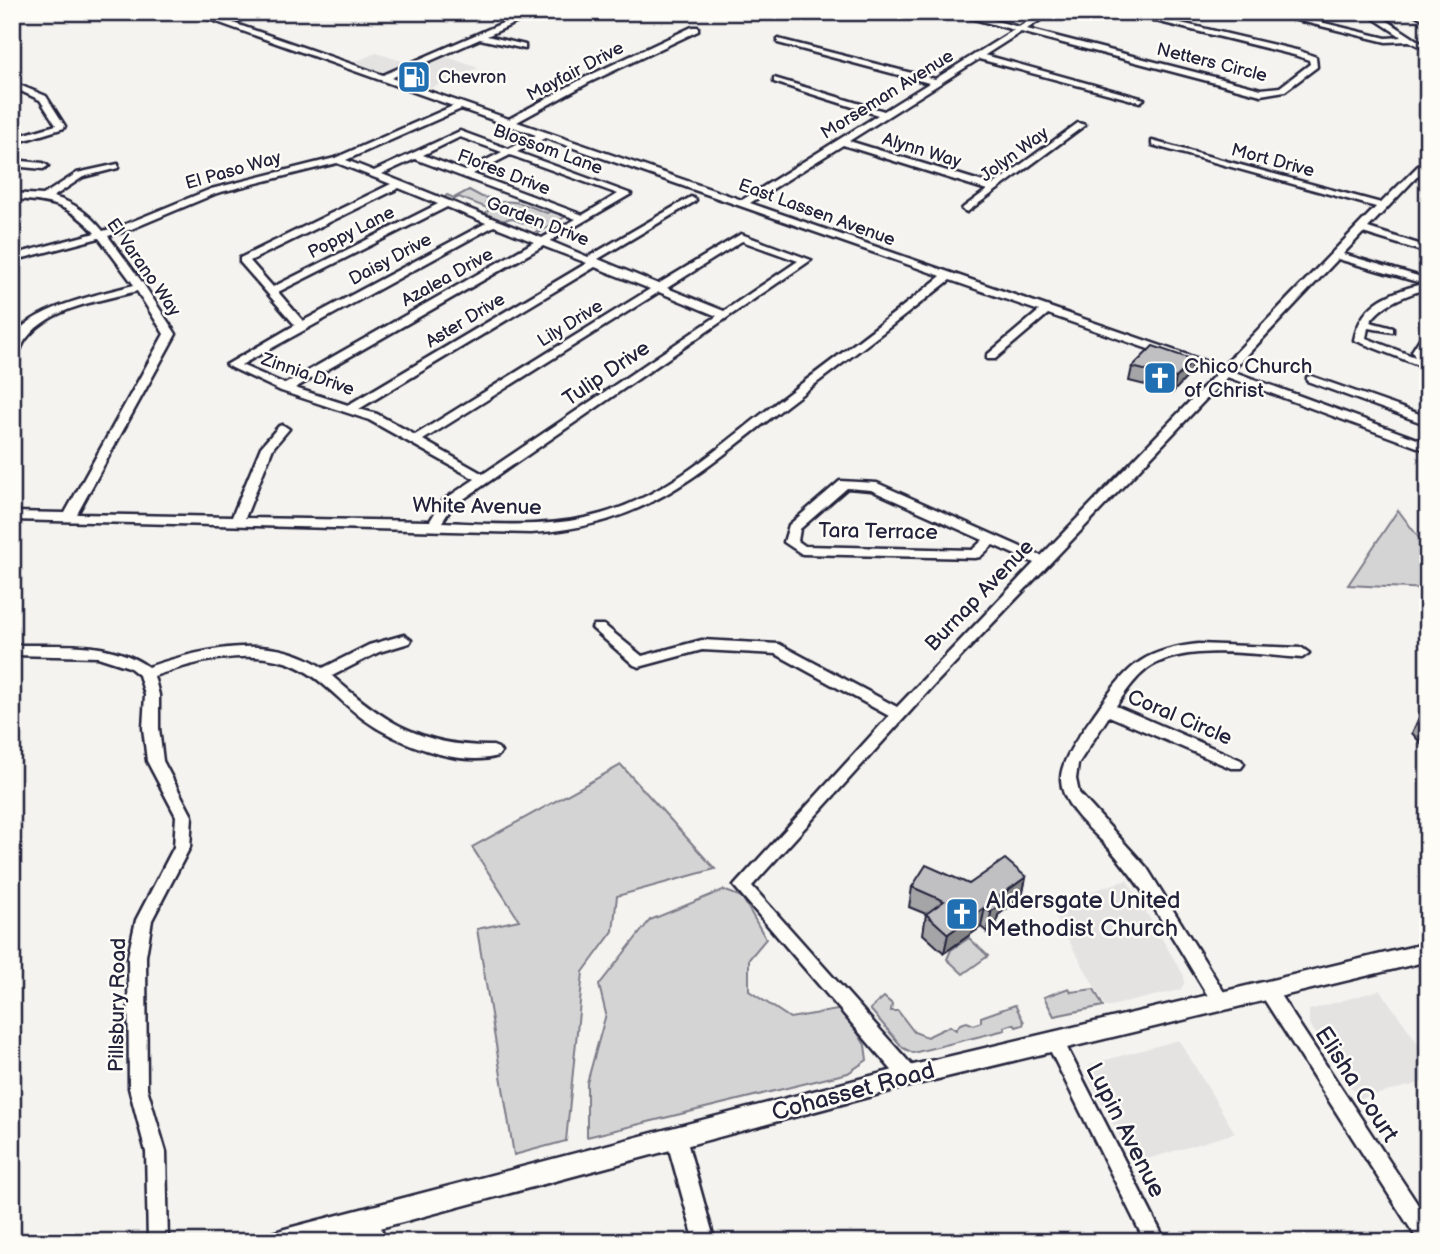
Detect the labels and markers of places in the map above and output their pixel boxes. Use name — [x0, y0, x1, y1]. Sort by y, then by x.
fuel station icon: Chevron — [395, 58, 433, 96]
place label: Chevron — [438, 67, 507, 88]
place label: Chico Church of Christ — [1184, 354, 1312, 403]
church icon: Chico Church of Christ — [1141, 359, 1179, 397]
place label: Aldersgate United Methodist Church — [986, 886, 1181, 943]
church icon: Aldersgate United Methodist Church — [943, 895, 981, 933]

